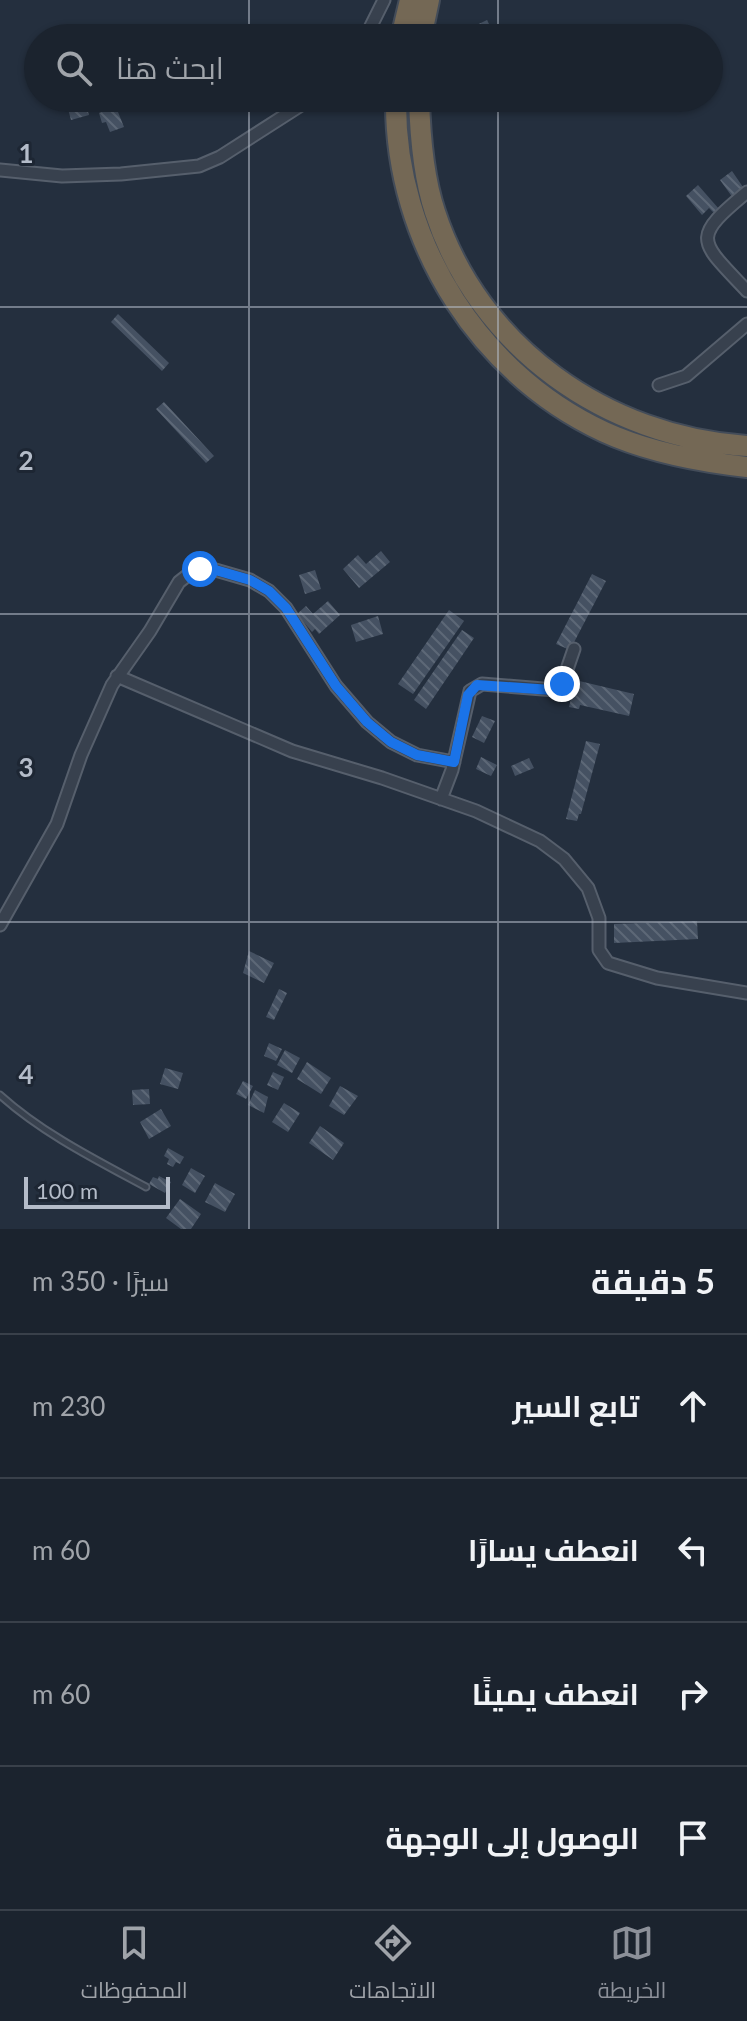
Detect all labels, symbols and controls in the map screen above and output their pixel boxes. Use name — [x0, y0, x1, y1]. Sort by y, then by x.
search box — [24, 24, 723, 112]
icon: search — [52, 46, 96, 90]
text: ابحث هنا — [116, 49, 224, 85]
text: 1 — [18, 137, 34, 169]
text: 2 — [18, 444, 34, 476]
route start — [182, 551, 218, 587]
route end — [544, 666, 580, 702]
text: 3 — [18, 751, 34, 783]
text: 4 — [18, 1058, 34, 1090]
scale bar — [24, 1173, 170, 1209]
text: 100 m — [36, 1177, 98, 1204]
text: 5 دقيقة — [591, 1260, 715, 1301]
text: سيرًا · 350 m — [32, 1265, 169, 1297]
icon: ahead — [671, 1384, 715, 1428]
text: تابع السير — [512, 1387, 639, 1423]
text: 230 m — [32, 1390, 105, 1422]
icon: left — [671, 1528, 715, 1572]
text: انعطف يسارًا — [468, 1531, 639, 1567]
text: 60 m — [32, 1534, 90, 1566]
icon: right — [671, 1672, 715, 1716]
text: انعطف يمينًا — [472, 1675, 639, 1711]
text: 60 m — [32, 1678, 90, 1710]
icon: arrive — [671, 1816, 715, 1860]
text: الوصول إلى الوجهة — [385, 1819, 639, 1855]
tab: المحفوظات — [81, 1921, 188, 2011]
tab: الاتجاهات — [349, 1921, 436, 2011]
tab: الخريطة — [598, 1921, 666, 2011]

